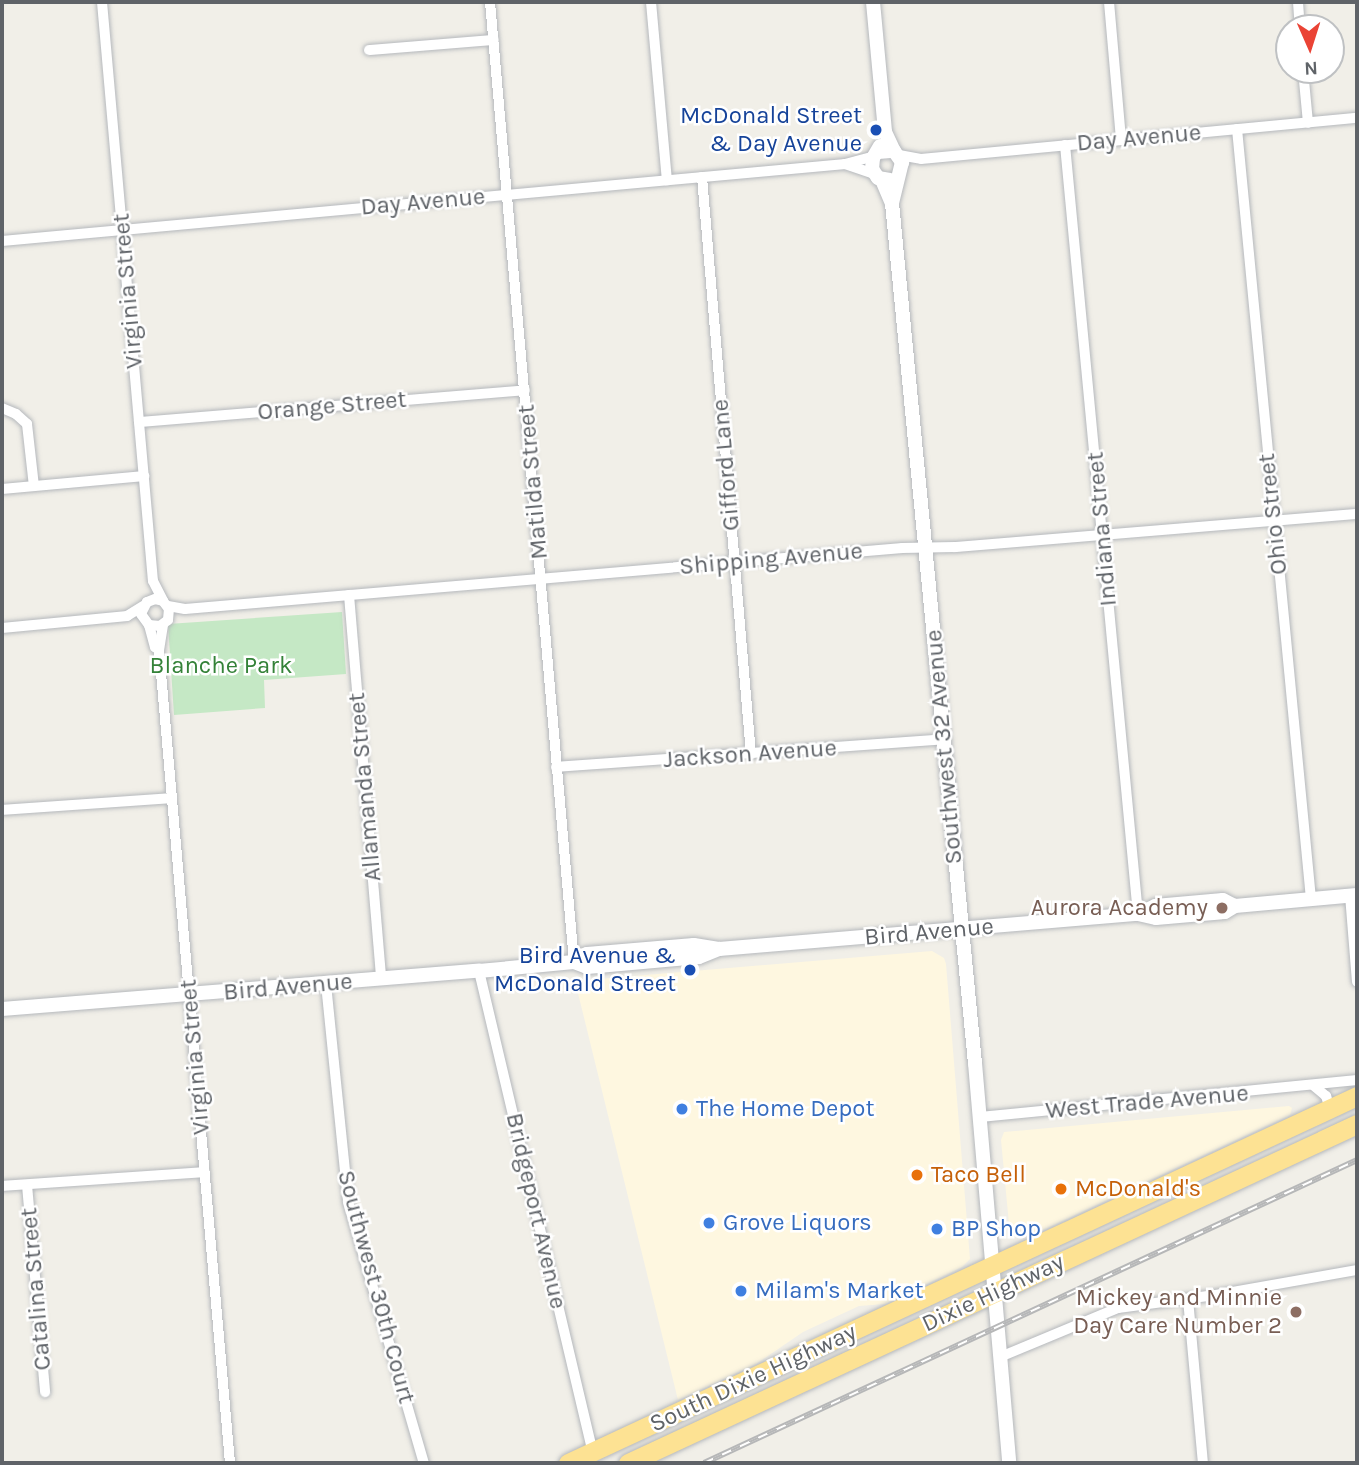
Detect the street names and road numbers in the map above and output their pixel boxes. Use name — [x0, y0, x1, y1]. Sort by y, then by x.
street label: Day Avenue — [1076, 118, 1202, 158]
street label: Day Avenue — [360, 182, 486, 222]
street label: Virginia Street — [107, 212, 149, 370]
street label: Orange Street — [256, 385, 408, 427]
street label: Gifford Lane — [706, 398, 746, 532]
street label: Matilda Street — [512, 403, 554, 561]
street label: Indiana Street — [1081, 451, 1123, 607]
street label: Ohio Street — [1252, 452, 1294, 576]
street label: Shipping Avenue — [678, 537, 864, 581]
street label: Southwest 32 Avenue — [919, 628, 969, 866]
street label: Allamanda Street — [342, 691, 388, 883]
street label: Jackson Avenue — [662, 734, 838, 774]
street label: Bird Avenue — [863, 912, 995, 952]
street label: Bird Avenue — [222, 967, 354, 1007]
street label: Virginia Street — [174, 978, 216, 1136]
street label: West Trade Avenue — [1044, 1079, 1250, 1125]
street label: Bridgeport Avenue — [499, 1110, 573, 1312]
street label: Southwest 30th Court — [331, 1167, 421, 1407]
street label: Catalina Street — [15, 1206, 57, 1372]
street label: Dixie Highway — [917, 1248, 1069, 1338]
street label: South Dixie Highway — [645, 1317, 861, 1439]

